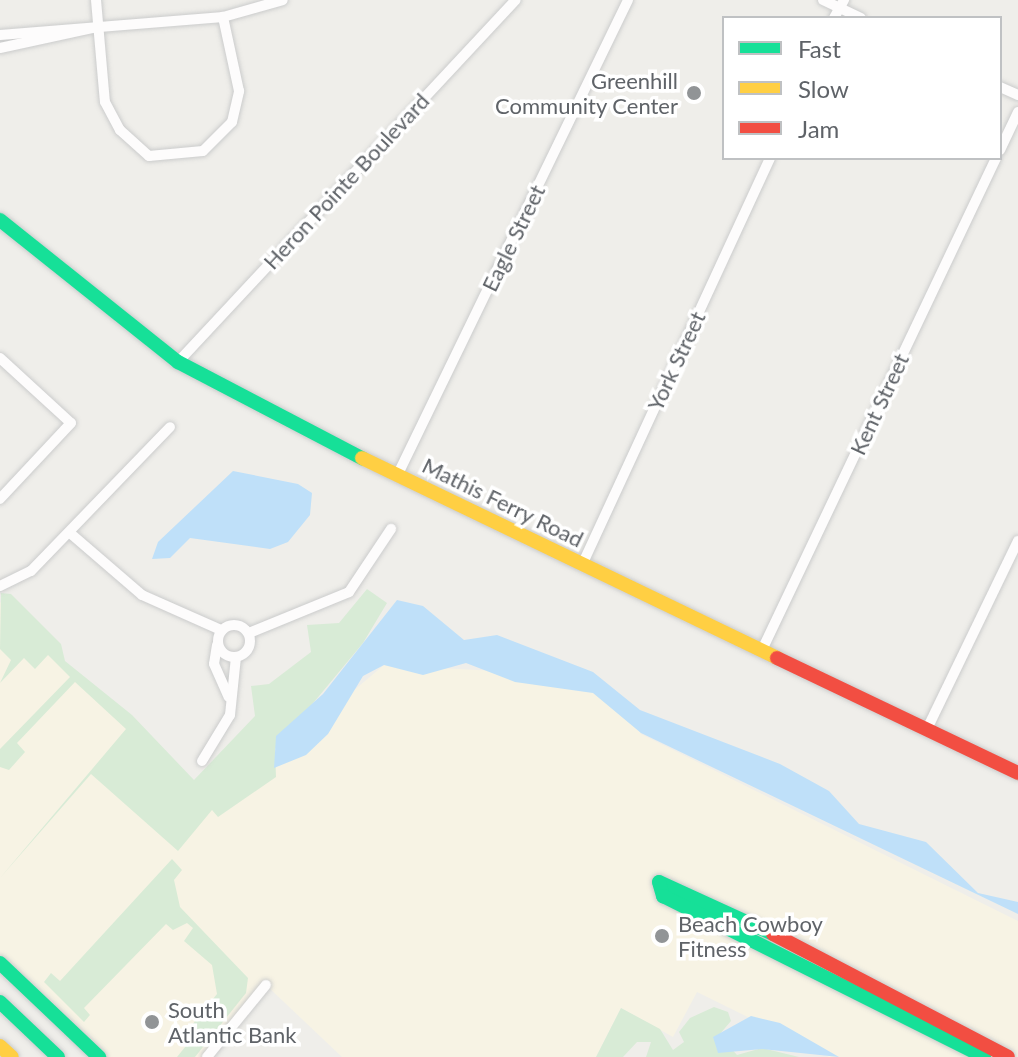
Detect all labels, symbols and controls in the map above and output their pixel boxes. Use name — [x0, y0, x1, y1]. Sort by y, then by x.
legend — [722, 16, 1002, 160]
text: Fast — [798, 34, 841, 63]
place label: Greenhill Community Center — [495, 67, 678, 118]
text: Slow — [798, 74, 849, 103]
marker: Greenhill Community Center — [685, 84, 703, 102]
street label: Heron Pointe Boulevard — [258, 88, 434, 274]
text: Jam — [798, 114, 839, 143]
street label: Eagle Street — [476, 180, 550, 296]
street label: York Street — [642, 307, 710, 415]
street label: Kent Street — [844, 349, 914, 459]
street label: Mathis Ferry Road — [418, 451, 588, 553]
place label: Beach Cowboy Fitness — [678, 910, 823, 962]
marker: Beach Cowboy Fitness — [653, 927, 671, 945]
place label: South Atlantic Bank — [168, 996, 296, 1048]
marker: South Atlantic Bank — [143, 1013, 161, 1031]

